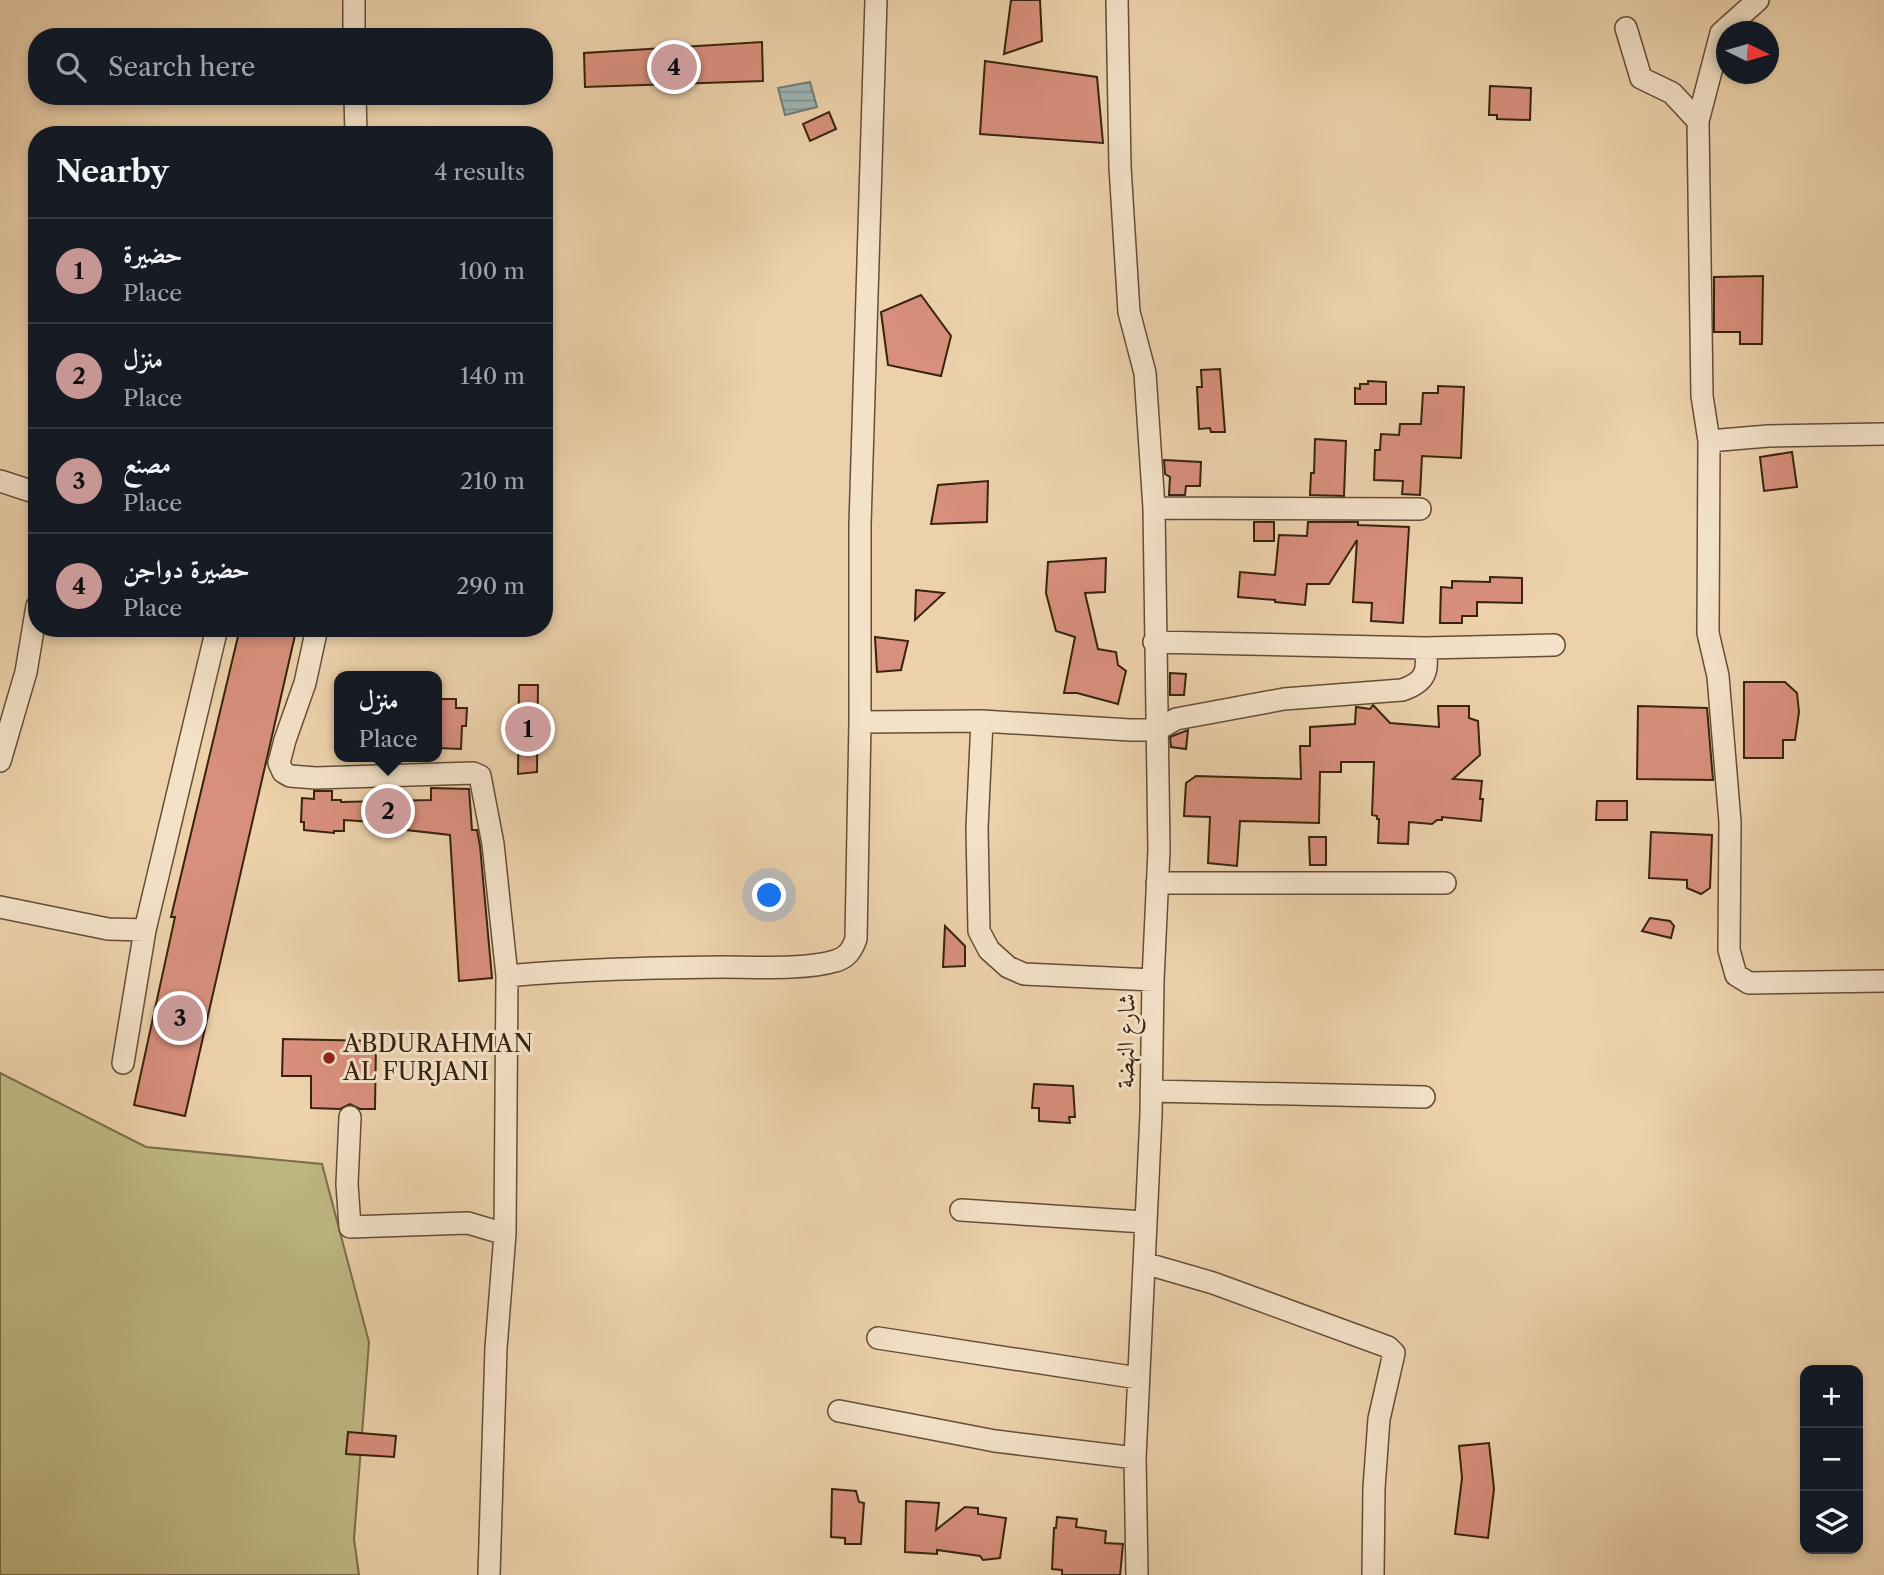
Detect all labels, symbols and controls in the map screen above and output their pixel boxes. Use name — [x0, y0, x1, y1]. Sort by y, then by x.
north arrow — [1716, 21, 1779, 84]
search box — [28, 28, 553, 105]
pin: 4 — [651, 41, 697, 93]
icon: search — [52, 48, 90, 86]
text: Search here — [108, 51, 255, 83]
text: Nearby — [56, 153, 169, 190]
text: 4 results — [434, 158, 525, 186]
text: حضيرة — [123, 238, 183, 270]
text: 1 — [74, 257, 84, 285]
text: 100 m — [459, 257, 525, 285]
text: Place — [123, 279, 182, 307]
text: منزل — [123, 343, 163, 375]
text: 2 — [72, 362, 86, 390]
text: 140 m — [460, 362, 525, 390]
text: Place — [123, 384, 182, 412]
text: مصنع — [123, 448, 171, 480]
text: 3 — [73, 467, 86, 495]
text: 210 m — [460, 467, 525, 495]
text: Place — [123, 489, 182, 517]
text: حضيرة دواجن — [123, 553, 250, 585]
text: 4 — [72, 572, 86, 600]
text: 290 m — [456, 572, 525, 600]
text: Place — [123, 594, 182, 622]
popup — [334, 671, 442, 762]
text: منزل — [358, 684, 399, 716]
pin: 1 — [505, 703, 551, 755]
text: Place — [358, 725, 418, 753]
pin: 2 — [365, 785, 411, 837]
your location — [752, 878, 786, 912]
pin: 3 — [157, 992, 203, 1044]
street label: شارع النهضة — [1110, 993, 1147, 1089]
place label: ABDURAHMAN AL FURJANI — [342, 1029, 533, 1086]
marker: ABDURAHMAN AL FURJANI — [321, 1050, 337, 1066]
map controls — [1800, 1365, 1863, 1554]
button: + — [1800, 1365, 1863, 1428]
button: − — [1800, 1428, 1863, 1491]
button: layers — [1800, 1491, 1863, 1554]

